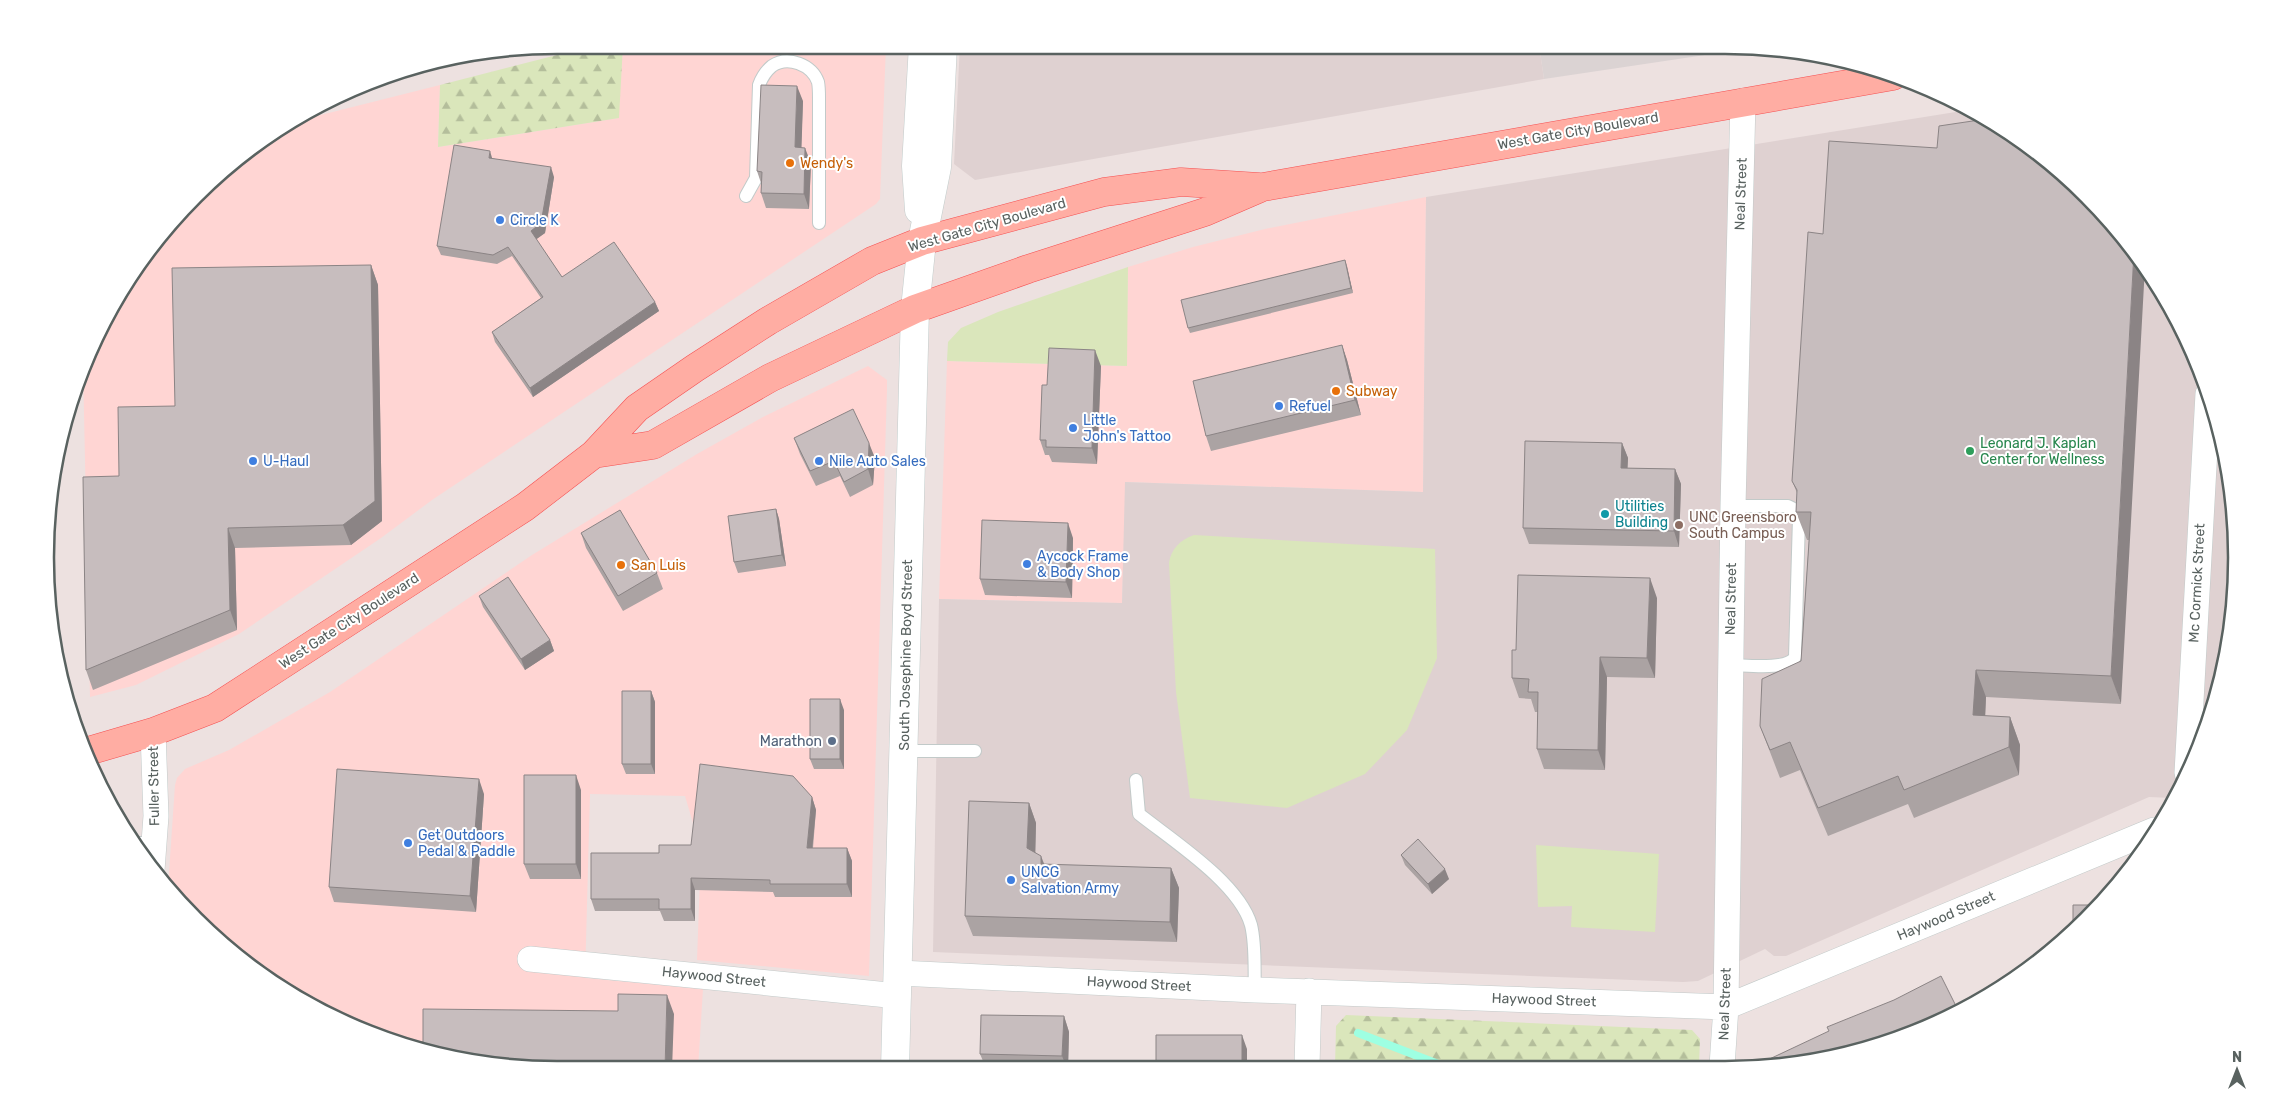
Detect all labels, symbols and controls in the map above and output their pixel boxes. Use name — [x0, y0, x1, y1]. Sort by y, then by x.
street label: West Gate City Boulevard — [1496, 108, 1660, 154]
place label: Wendy's — [800, 155, 853, 172]
marker: Wendy's — [784, 157, 796, 169]
street label: Neal Street — [1731, 157, 1751, 231]
street label: West Gate City Boulevard — [906, 194, 1068, 256]
place label: Circle K — [510, 212, 559, 229]
marker: Circle K — [494, 214, 506, 226]
place label: Subway — [1346, 383, 1398, 400]
marker: Subway — [1330, 385, 1342, 397]
place label: Refuel — [1289, 398, 1331, 415]
marker: Refuel — [1273, 400, 1285, 412]
place label: Little John's Tattoo — [1083, 412, 1171, 445]
marker: Little John's Tattoo — [1067, 422, 1079, 434]
place label: Leonard J. Kaplan Center for Wellness — [1980, 435, 2105, 468]
marker: Leonard J. Kaplan Center for Wellness — [1964, 445, 1976, 457]
place label: U-Haul — [263, 453, 309, 470]
place label: Nile Auto Sales — [829, 453, 926, 470]
marker: U-Haul — [247, 455, 259, 467]
marker: Nile Auto Sales — [813, 455, 825, 467]
place label: Utilities Building — [1615, 498, 1668, 531]
marker: Utilities Building — [1599, 508, 1611, 520]
place label: UNC Greensboro South Campus — [1689, 509, 1797, 542]
marker: UNC Greensboro South Campus — [1673, 519, 1685, 531]
street label: Mc Cormick Street — [2185, 522, 2209, 643]
place label: Aycock Frame & Body Shop — [1037, 548, 1129, 581]
place label: San Luis — [631, 557, 686, 574]
marker: Aycock Frame & Body Shop — [1021, 558, 1033, 570]
marker: San Luis — [615, 559, 627, 571]
street label: South Josephine Boyd Street — [896, 559, 916, 751]
street label: Neal Street — [1722, 562, 1740, 635]
street label: West Gate City Boulevard — [276, 569, 422, 673]
place label: Marathon — [760, 733, 822, 750]
marker: Marathon — [826, 735, 838, 747]
street label: Fuller Street — [145, 745, 163, 826]
place label: Get Outdoors Pedal & Paddle — [418, 827, 515, 860]
marker: Get Outdoors Pedal & Paddle — [402, 837, 414, 849]
place label: UNCG Salvation Army — [1021, 864, 1119, 897]
marker: UNCG Salvation Army — [1005, 874, 1017, 886]
street label: Haywood Street — [1895, 888, 1998, 944]
street label: Haywood Street — [661, 963, 767, 991]
street label: Neal Street — [1715, 967, 1735, 1041]
street label: Haywood Street — [1086, 973, 1192, 995]
street label: Haywood Street — [1491, 990, 1597, 1010]
north arrow — [2212, 1045, 2262, 1095]
text: N — [2232, 1049, 2242, 1066]

